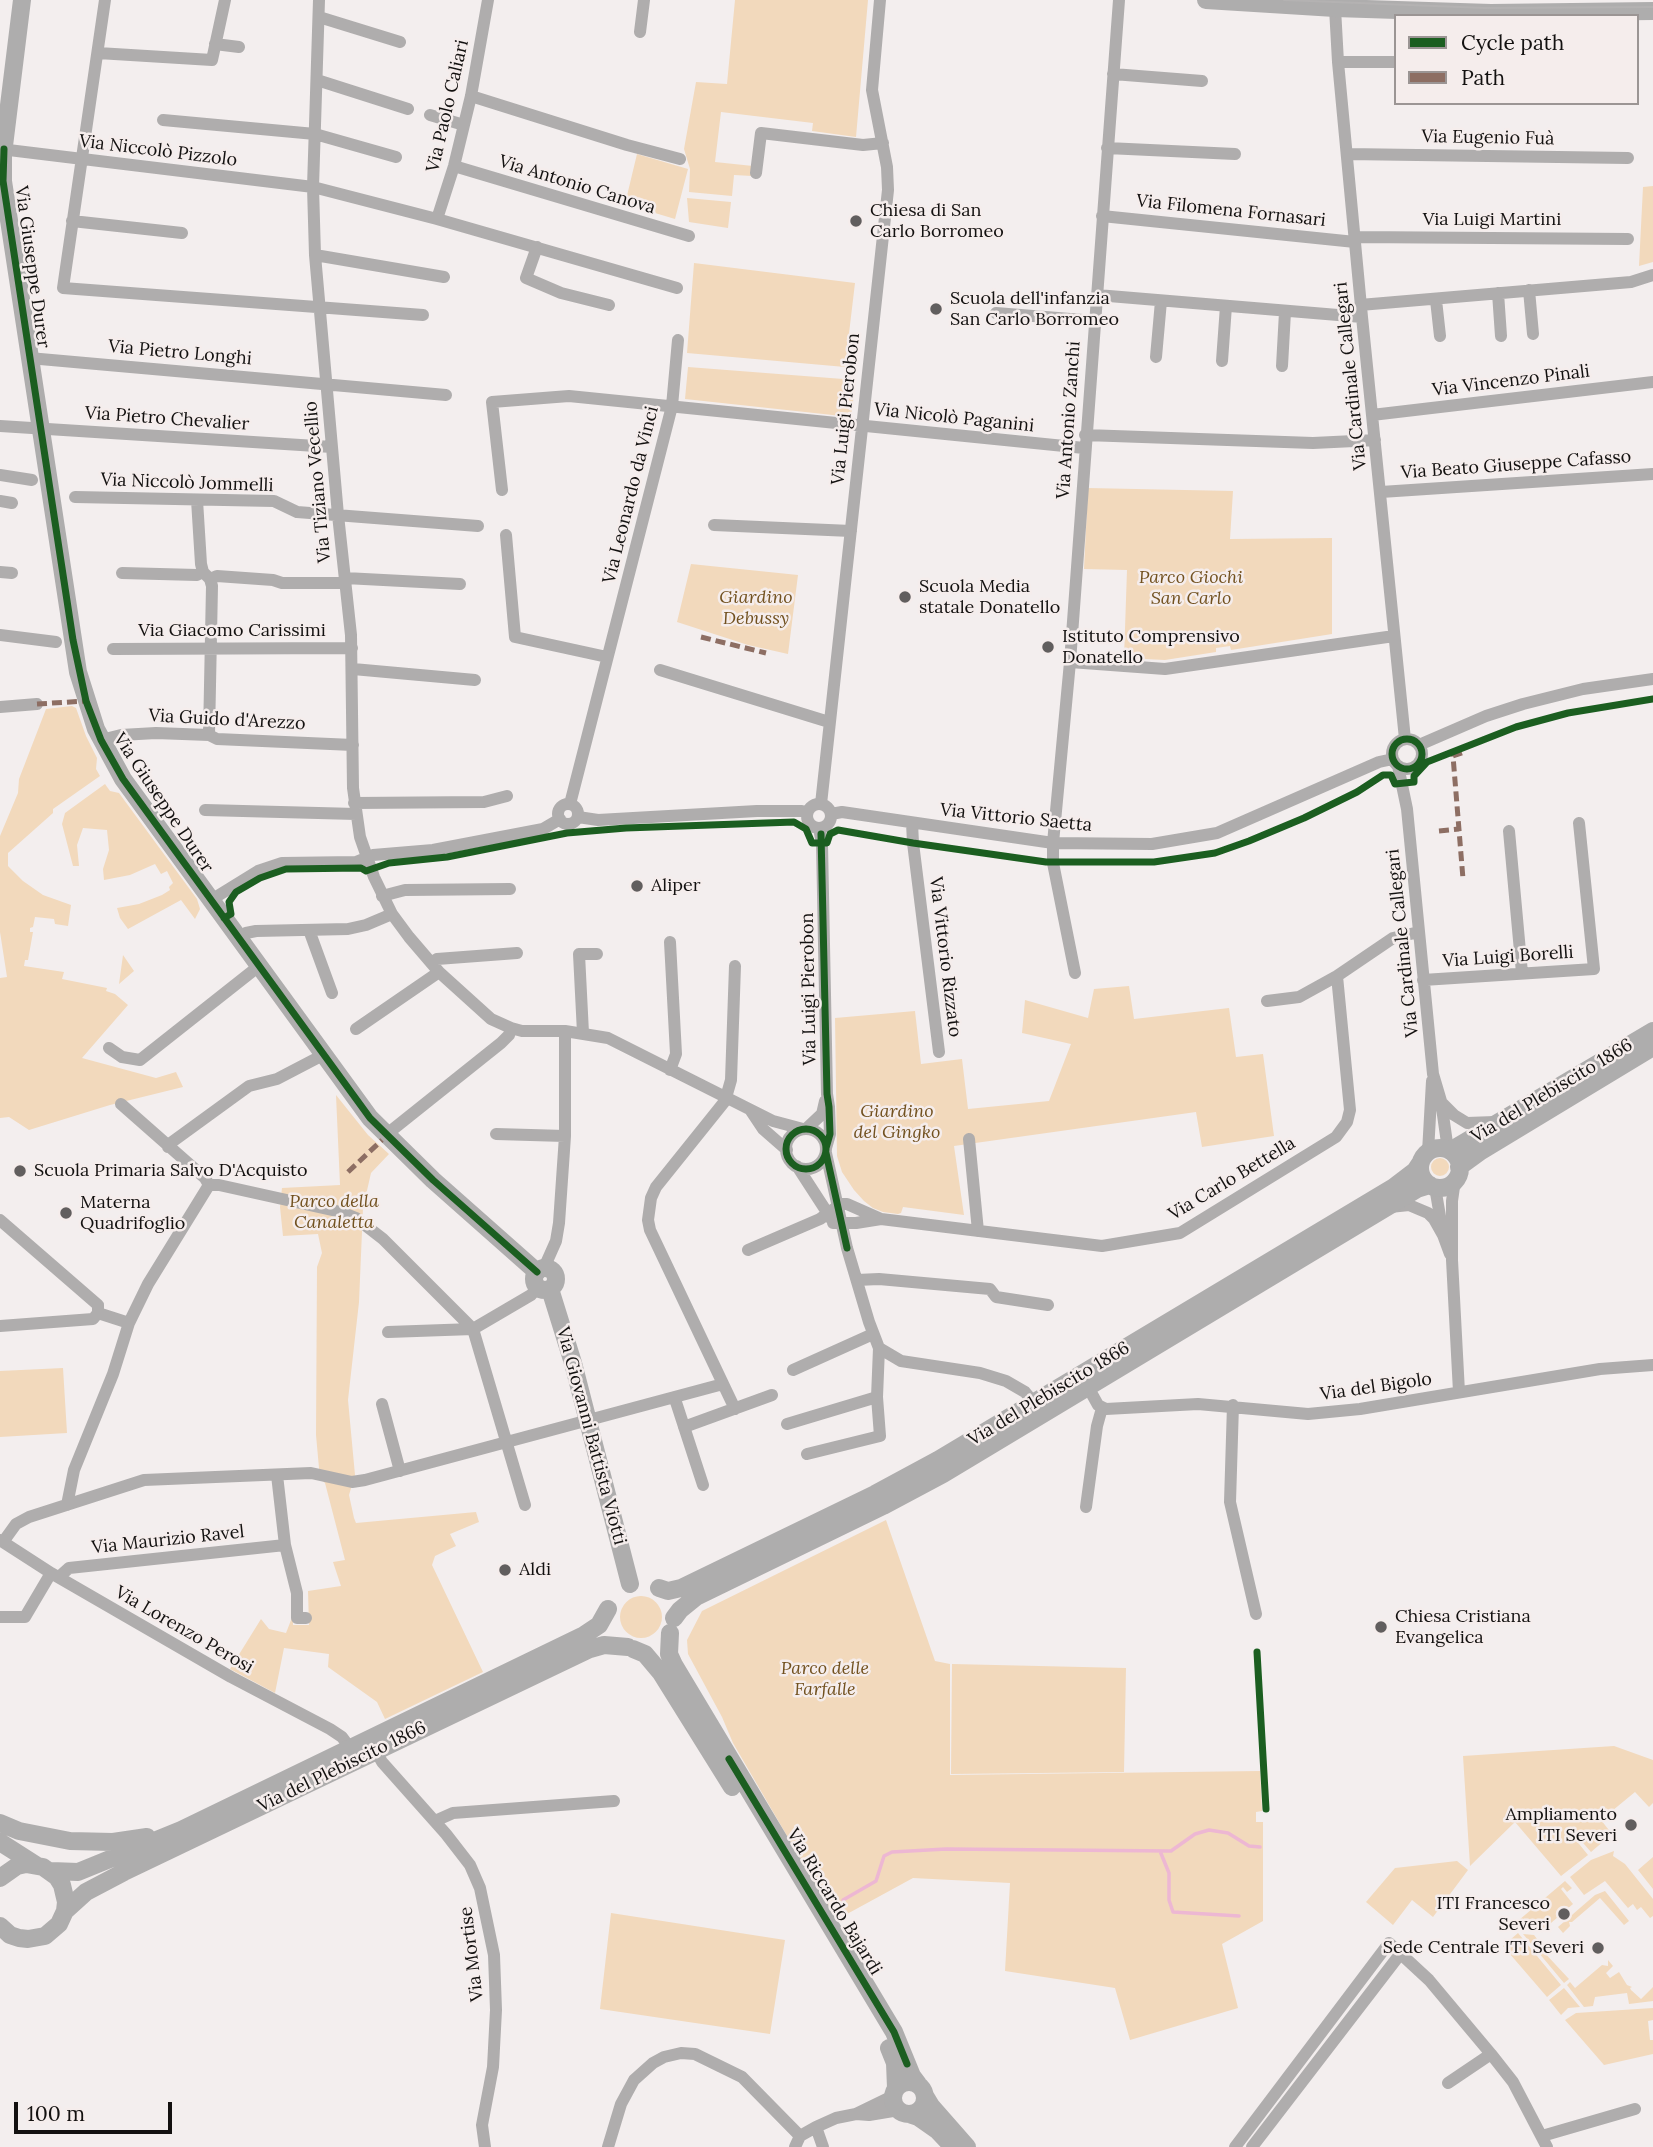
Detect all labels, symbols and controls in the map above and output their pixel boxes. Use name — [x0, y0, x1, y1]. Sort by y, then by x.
legend — [1394, 14, 1639, 105]
text: Cycle path — [1461, 29, 1564, 56]
street label: Via Paolo Caliari — [422, 38, 474, 174]
text: Path — [1461, 64, 1505, 91]
street label: Via Eugenio Fuà — [1421, 126, 1555, 150]
street label: Via Niccolò Pizzolo — [78, 131, 238, 171]
street label: Via Antonio Canova — [496, 151, 658, 219]
street label: Via Giuseppe Durer — [10, 185, 54, 349]
street label: Via Filomena Fornasari — [1135, 190, 1327, 232]
place label: Chiesa di San Carlo Borromeo — [870, 200, 1004, 242]
street label: Via Luigi Martini — [1423, 209, 1561, 231]
marker: Chiesa di San Carlo Borromeo — [848, 213, 864, 229]
street label: Via Cardinale Callegari — [1330, 281, 1372, 471]
place label: Scuola dell'infanzia San Carlo Borromeo — [950, 288, 1119, 330]
marker: Scuola dell'infanzia San Carlo Borromeo — [928, 301, 944, 317]
street label: Via Luigi Pierobon — [827, 332, 865, 486]
street label: Via Pietro Longhi — [107, 336, 253, 370]
street label: Via Antonio Zanchi — [1053, 340, 1085, 500]
street label: Via Vincenzo Pinali — [1431, 361, 1591, 401]
street label: Via Nicolò Paganini — [873, 399, 1035, 437]
street label: Via Tiziano Vecellio — [300, 400, 336, 564]
street label: Via Pietro Chevalier — [84, 402, 250, 436]
street label: Via Leonardo da Vinci — [599, 404, 663, 586]
street label: Via Beato Giuseppe Cafasso — [1400, 446, 1632, 484]
street label: Via Niccolò Jommelli — [100, 469, 274, 497]
park label: Parco Giochi San Carlo — [1139, 567, 1243, 610]
place label: Scuola Media statale Donatello — [919, 576, 1060, 618]
park label: Giardino Debussy — [719, 587, 793, 630]
marker: Scuola Media statale Donatello — [897, 589, 913, 605]
street label: Via Giacomo Carissimi — [138, 620, 326, 642]
place label: Istituto Comprensivo Donatello — [1062, 626, 1240, 668]
marker: Istituto Comprensivo Donatello — [1040, 639, 1056, 655]
street label: Via Guido d'Arezzo — [148, 705, 306, 735]
street label: Via Giuseppe Durer — [108, 729, 218, 877]
street label: Via Vittorio Saetta — [939, 799, 1093, 837]
street label: Via Cardinale Callegari — [1382, 848, 1424, 1038]
place label: Aliper — [651, 875, 701, 897]
street label: Via Vittorio Rizzato — [924, 876, 966, 1038]
marker: Aliper — [629, 878, 645, 894]
street label: Via Luigi Pierobon — [797, 912, 821, 1066]
street label: Via Luigi Borelli — [1442, 942, 1574, 972]
street label: Via del Plebiscito 1866 — [1467, 1034, 1637, 1148]
park label: Giardino del Gingko — [854, 1101, 940, 1144]
street label: Via Carlo Bettella — [1165, 1133, 1299, 1225]
place label: Scuola Primaria Salvo D'Acquisto — [34, 1160, 308, 1182]
marker: Scuola Primaria Salvo D'Acquisto — [12, 1163, 28, 1179]
park label: Parco della Canaletta — [289, 1191, 379, 1234]
place label: Materna Quadrifoglio — [80, 1192, 185, 1234]
marker: Materna Quadrifoglio — [58, 1205, 74, 1221]
street label: Via Giovanni Battista Viotti — [551, 1325, 631, 1547]
street label: Via del Plebiscito 1866 — [964, 1337, 1134, 1451]
street label: Via del Bigolo — [1319, 1368, 1433, 1406]
street label: Via Maurizio Ravel — [91, 1521, 245, 1559]
place label: Aldi — [519, 1559, 551, 1581]
marker: Aldi — [497, 1562, 513, 1578]
street label: Via Lorenzo Perosi — [111, 1582, 257, 1678]
place label: Chiesa Cristiana Evangelica — [1395, 1606, 1531, 1648]
marker: Chiesa Cristiana Evangelica — [1373, 1619, 1389, 1635]
park label: Parco delle Farfalle — [781, 1658, 869, 1700]
street label: Via del Plebiscito 1866 — [254, 1717, 430, 1817]
place label: Ampliamento ITI Severi — [1506, 1804, 1617, 1846]
marker: Ampliamento ITI Severi — [1623, 1817, 1639, 1833]
street label: Via Riccardo Bajardi — [782, 1825, 886, 1979]
place label: ITI Francesco Severi — [1437, 1893, 1550, 1936]
street label: Via Mortise — [455, 1905, 489, 2003]
marker: ITI Francesco Severi — [1556, 1906, 1572, 1922]
place label: Sede Centrale ITI Severi — [1383, 1937, 1584, 1959]
marker: Sede Centrale ITI Severi — [1590, 1940, 1606, 1956]
scale bar — [18, 2088, 175, 2132]
text: 100 m — [27, 2100, 85, 2127]

